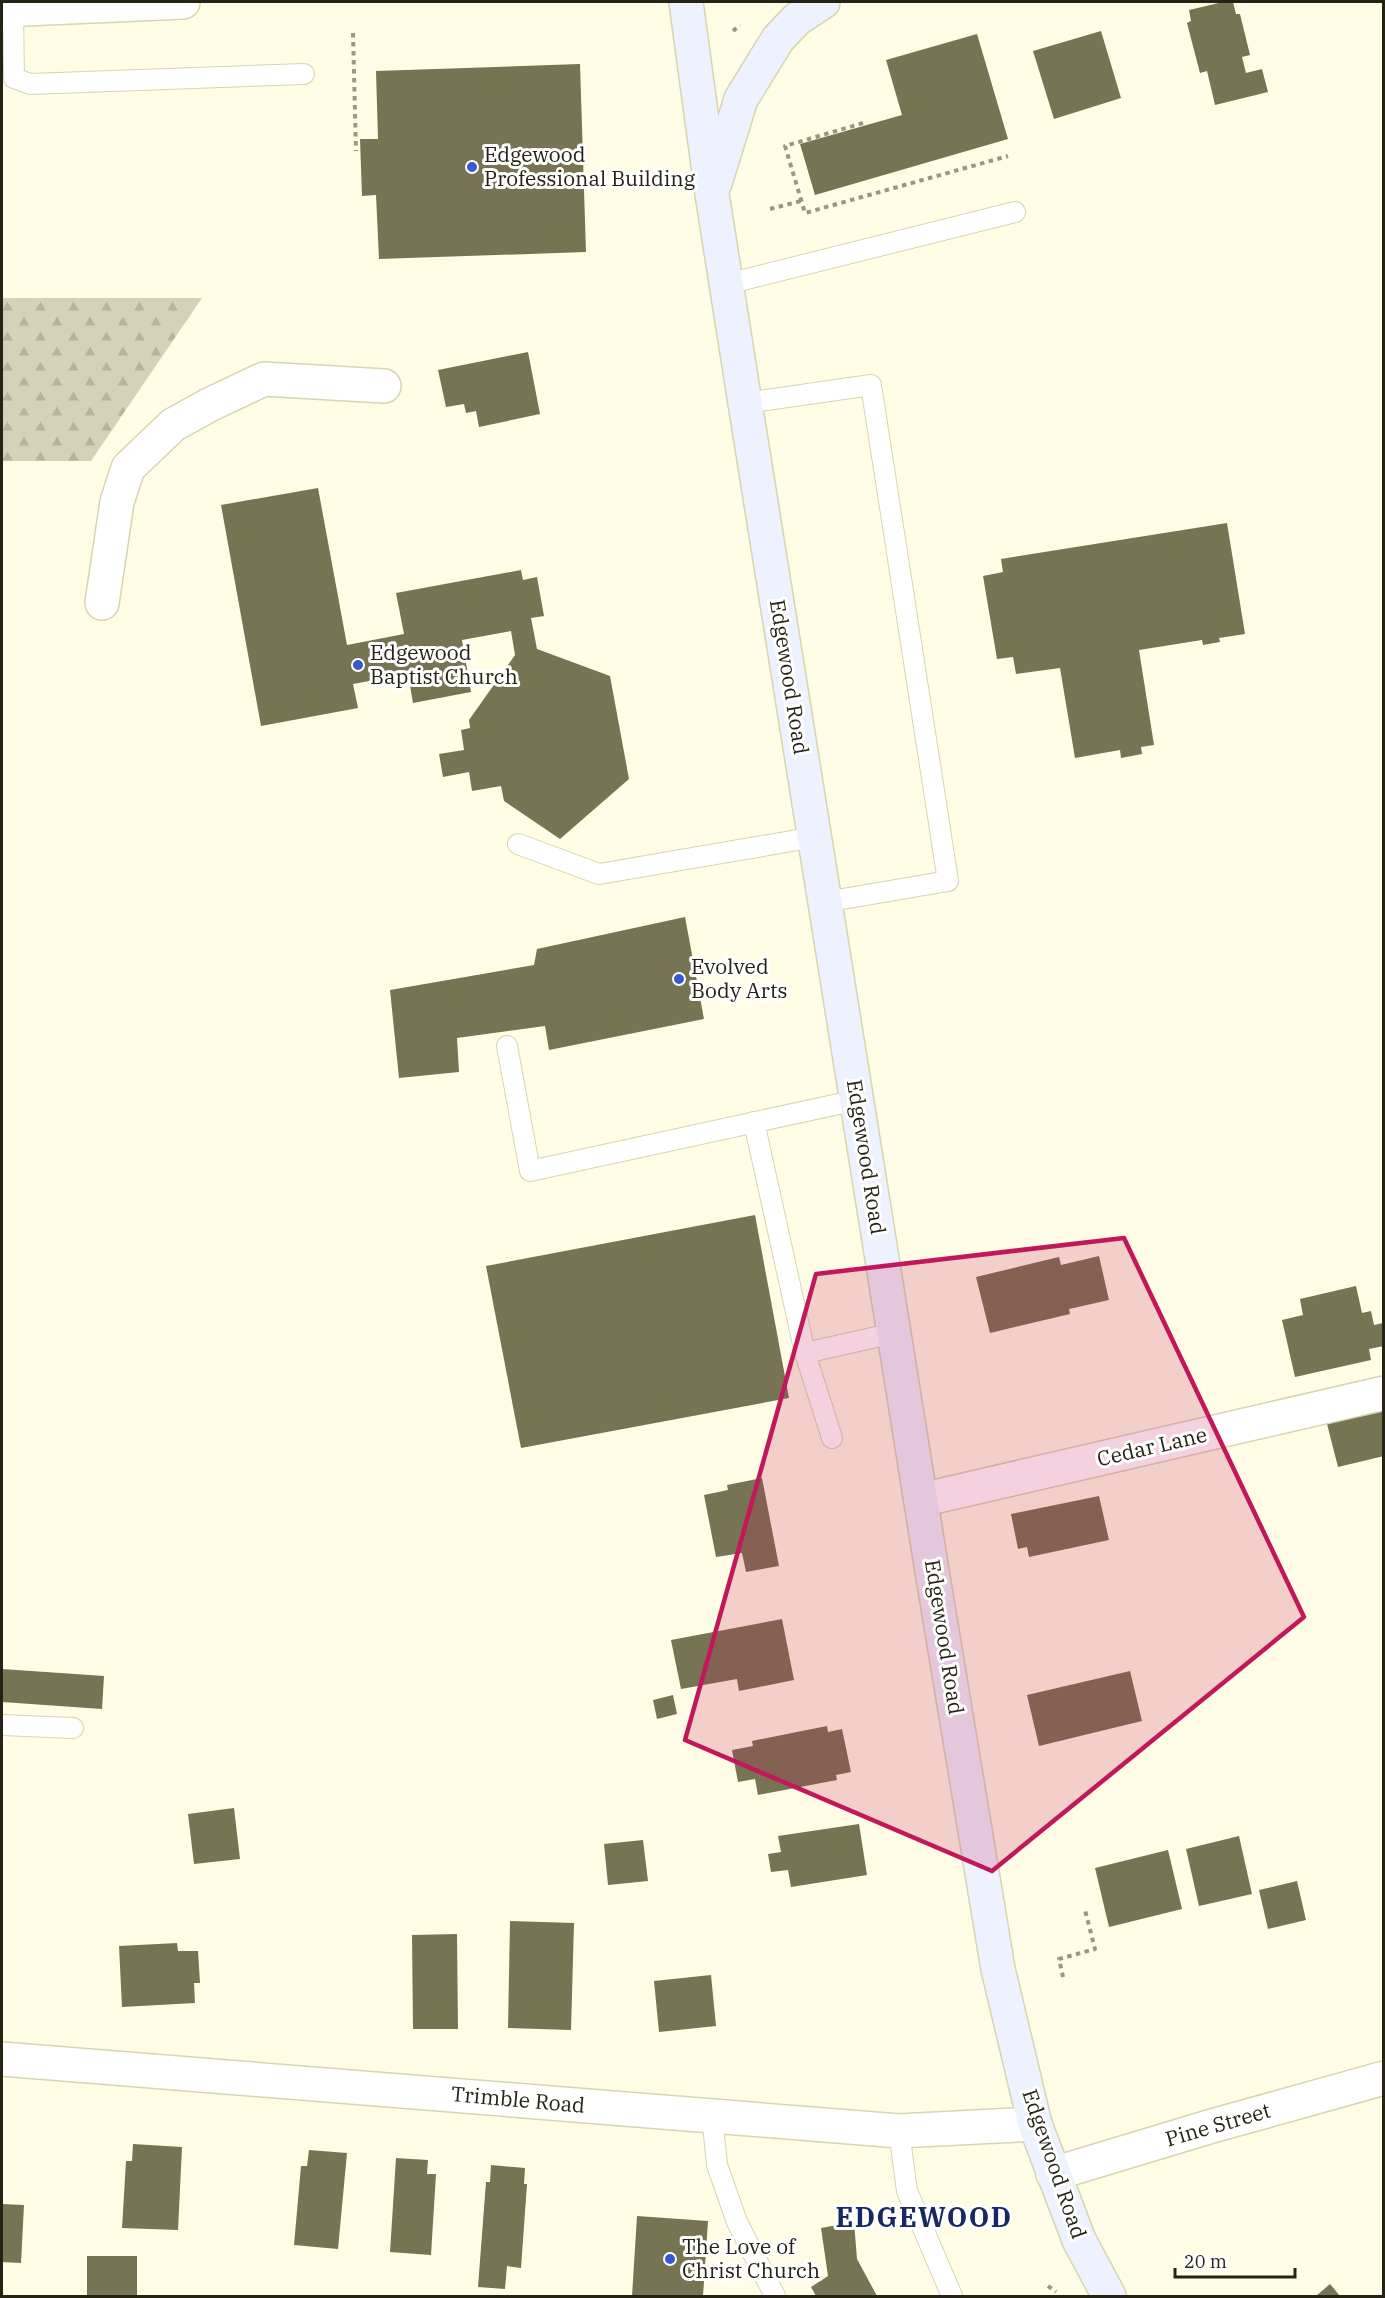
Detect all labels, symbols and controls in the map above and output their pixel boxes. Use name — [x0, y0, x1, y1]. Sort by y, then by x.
place label: Edgewood Professional Building — [484, 140, 696, 192]
marker: Edgewood Professional Building — [465, 160, 479, 174]
street label: Edgewood Road — [764, 597, 816, 757]
place label: Edgewood Baptist Church — [370, 638, 518, 690]
marker: Edgewood Baptist Church — [351, 658, 365, 672]
place label: Evolved Body Arts — [691, 952, 788, 1004]
marker: Evolved Body Arts — [672, 972, 686, 986]
street label: Edgewood Road — [841, 1077, 893, 1237]
street label: Cedar Lane — [1094, 1420, 1209, 1472]
street label: Edgewood Road — [919, 1557, 971, 1717]
street label: Trimble Road — [450, 2079, 586, 2119]
street label: Edgewood Road — [1016, 2085, 1094, 2242]
street label: Pine Street — [1162, 2096, 1274, 2152]
district label: EDGEWOOD — [835, 2199, 1013, 2234]
place label: The Love of Christ Church — [682, 2232, 820, 2284]
scale bar — [1175, 2241, 1295, 2279]
text: 20 m — [1184, 2250, 1227, 2273]
marker: The Love of Christ Church — [663, 2252, 677, 2266]

